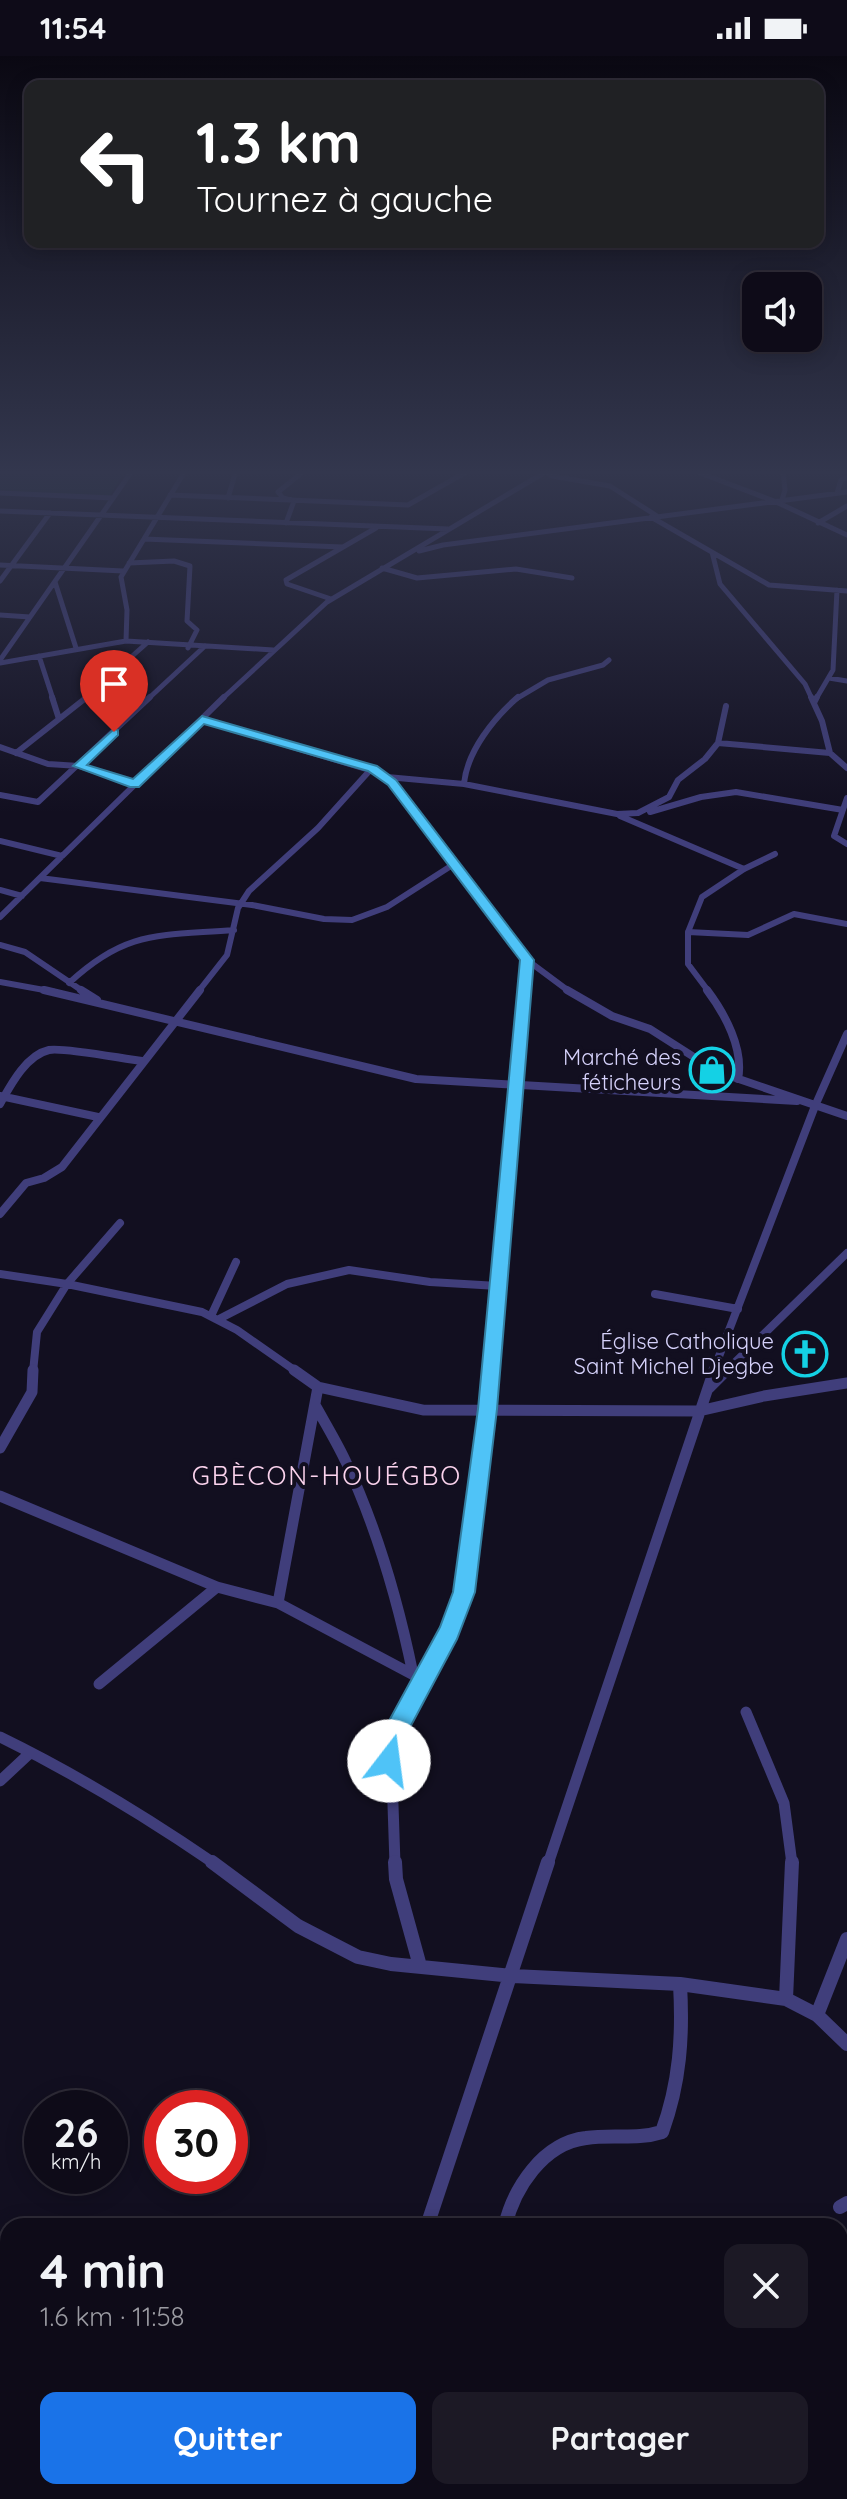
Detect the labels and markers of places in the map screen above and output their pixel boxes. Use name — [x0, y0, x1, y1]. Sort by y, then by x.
pin — [80, 650, 148, 732]
place label: Marché des féticheurs — [563, 1043, 681, 1096]
shop icon: Marché des féticheurs — [688, 1046, 736, 1094]
place label: Église Catholique Saint Michel Djegbe — [574, 1327, 774, 1380]
church icon: Église Catholique Saint Michel Djegbe — [781, 1330, 829, 1378]

